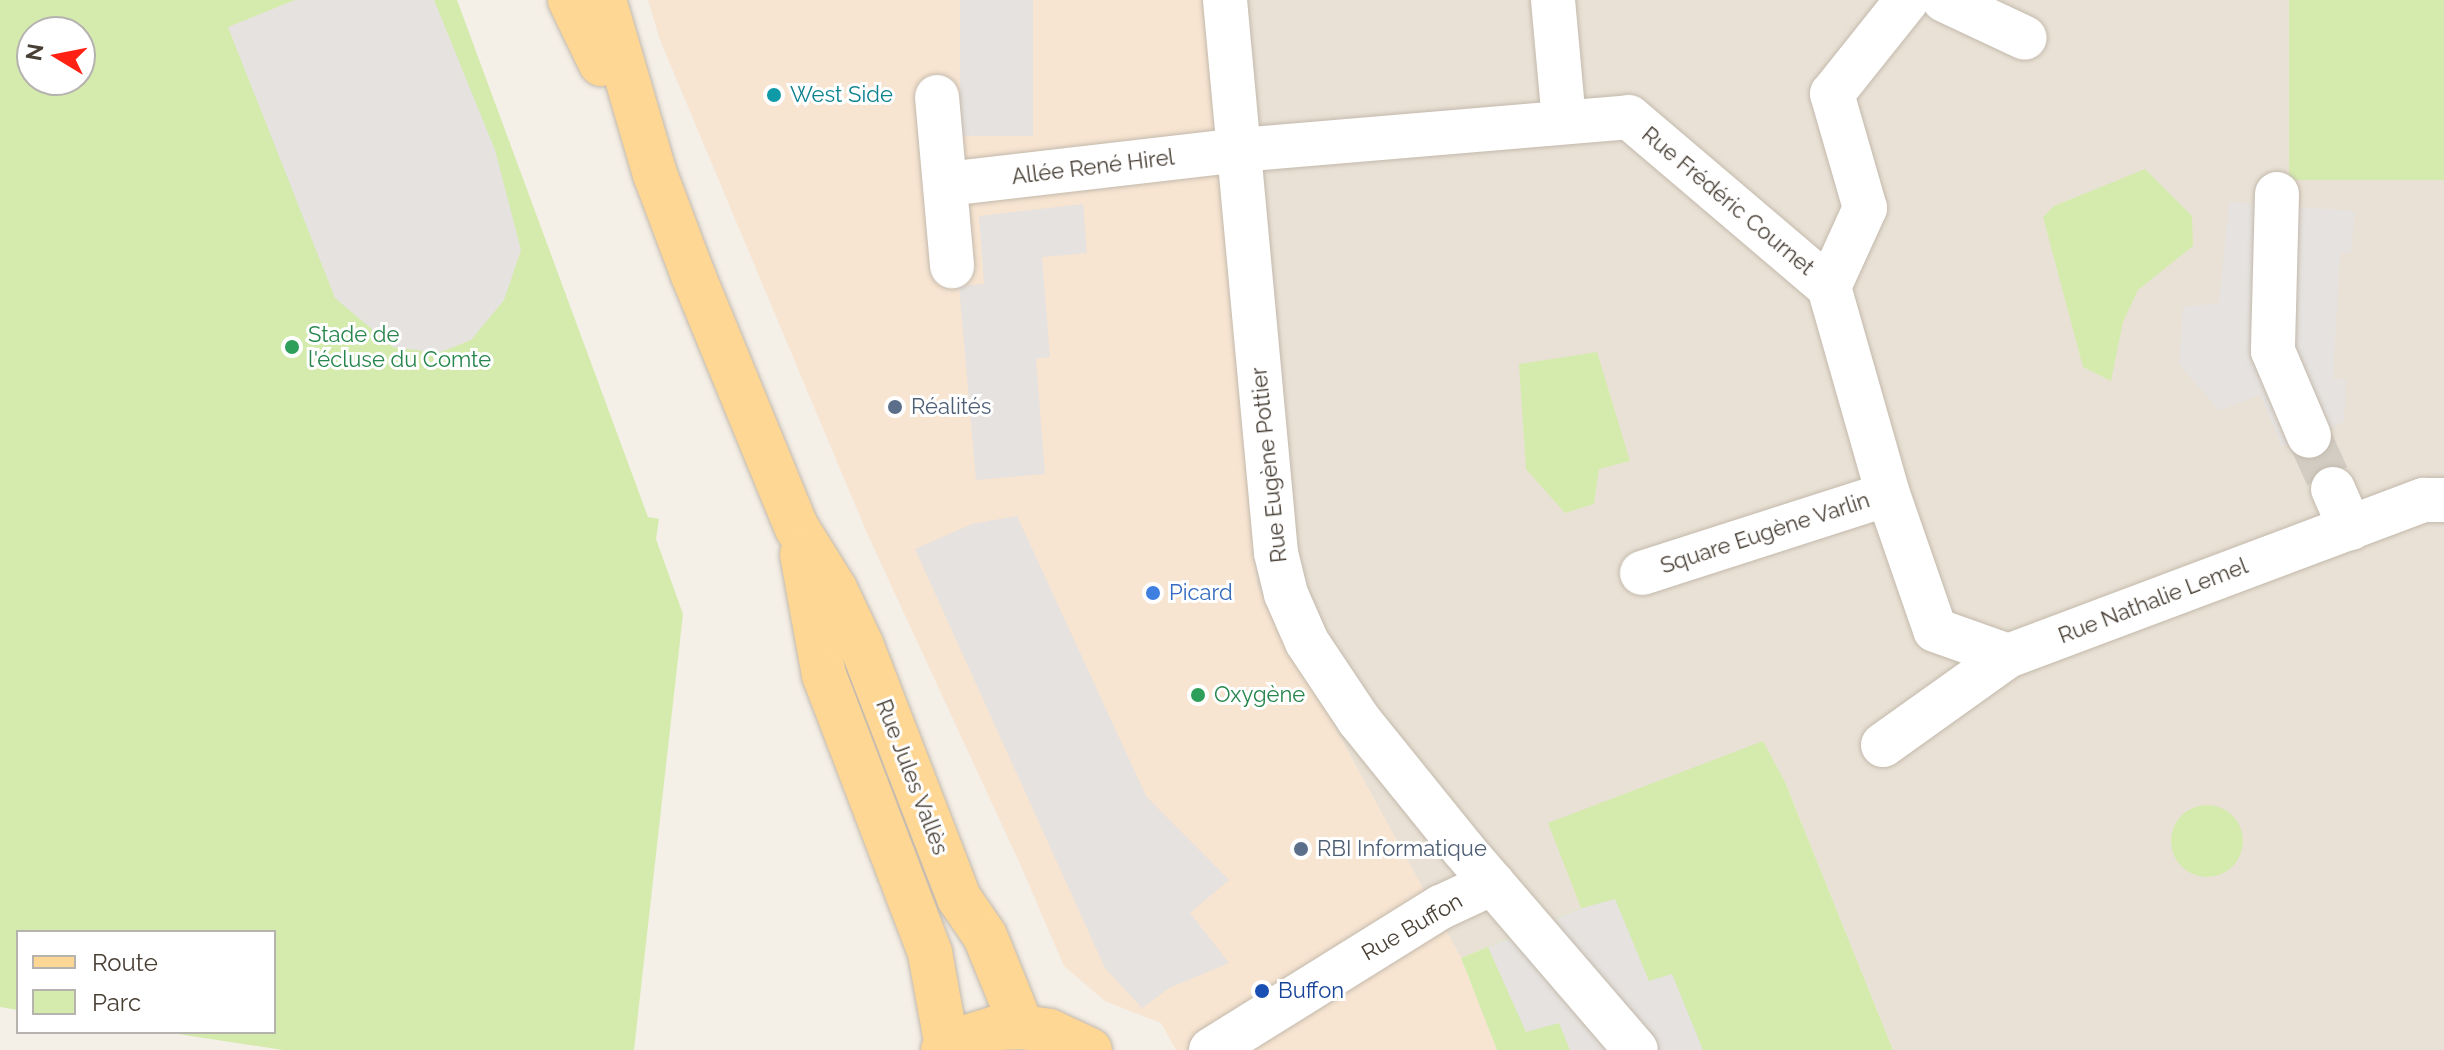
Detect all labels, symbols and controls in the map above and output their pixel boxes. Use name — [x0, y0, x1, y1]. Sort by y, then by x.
north arrow — [16, 16, 96, 96]
text: N — [20, 42, 49, 63]
place label: West Side — [790, 82, 893, 108]
marker: West Side — [765, 86, 783, 104]
street label: Rue Frédéric Cournet — [1636, 121, 1820, 281]
street label: Allée René Hirel — [1010, 144, 1176, 190]
place label: Stade de l'écluse du Comte — [308, 321, 491, 372]
marker: Stade de l'écluse du Comte — [283, 338, 301, 356]
street label: Rue Eugène Pottier — [1246, 366, 1292, 564]
place label: Réalités — [911, 394, 991, 420]
marker: Réalités — [886, 398, 904, 416]
street label: Square Eugène Varlin — [1657, 487, 1873, 579]
street label: Rue Nathalie Lemel — [2055, 553, 2251, 649]
place label: Picard — [1169, 580, 1233, 606]
marker: Picard — [1144, 584, 1162, 602]
place label: Oxygène — [1214, 682, 1305, 708]
marker: Oxygène — [1189, 686, 1207, 704]
street label: Rue Jules Vallès — [870, 695, 954, 859]
place label: RBI Informatique — [1317, 836, 1487, 862]
marker: RBI Informatique — [1292, 840, 1310, 858]
street label: Rue Buffon — [1357, 888, 1467, 966]
legend — [16, 930, 276, 1034]
text: Route — [92, 948, 158, 977]
place label: Buffon — [1278, 978, 1344, 1004]
marker: Buffon — [1253, 982, 1271, 1000]
text: Parc — [92, 988, 141, 1017]

